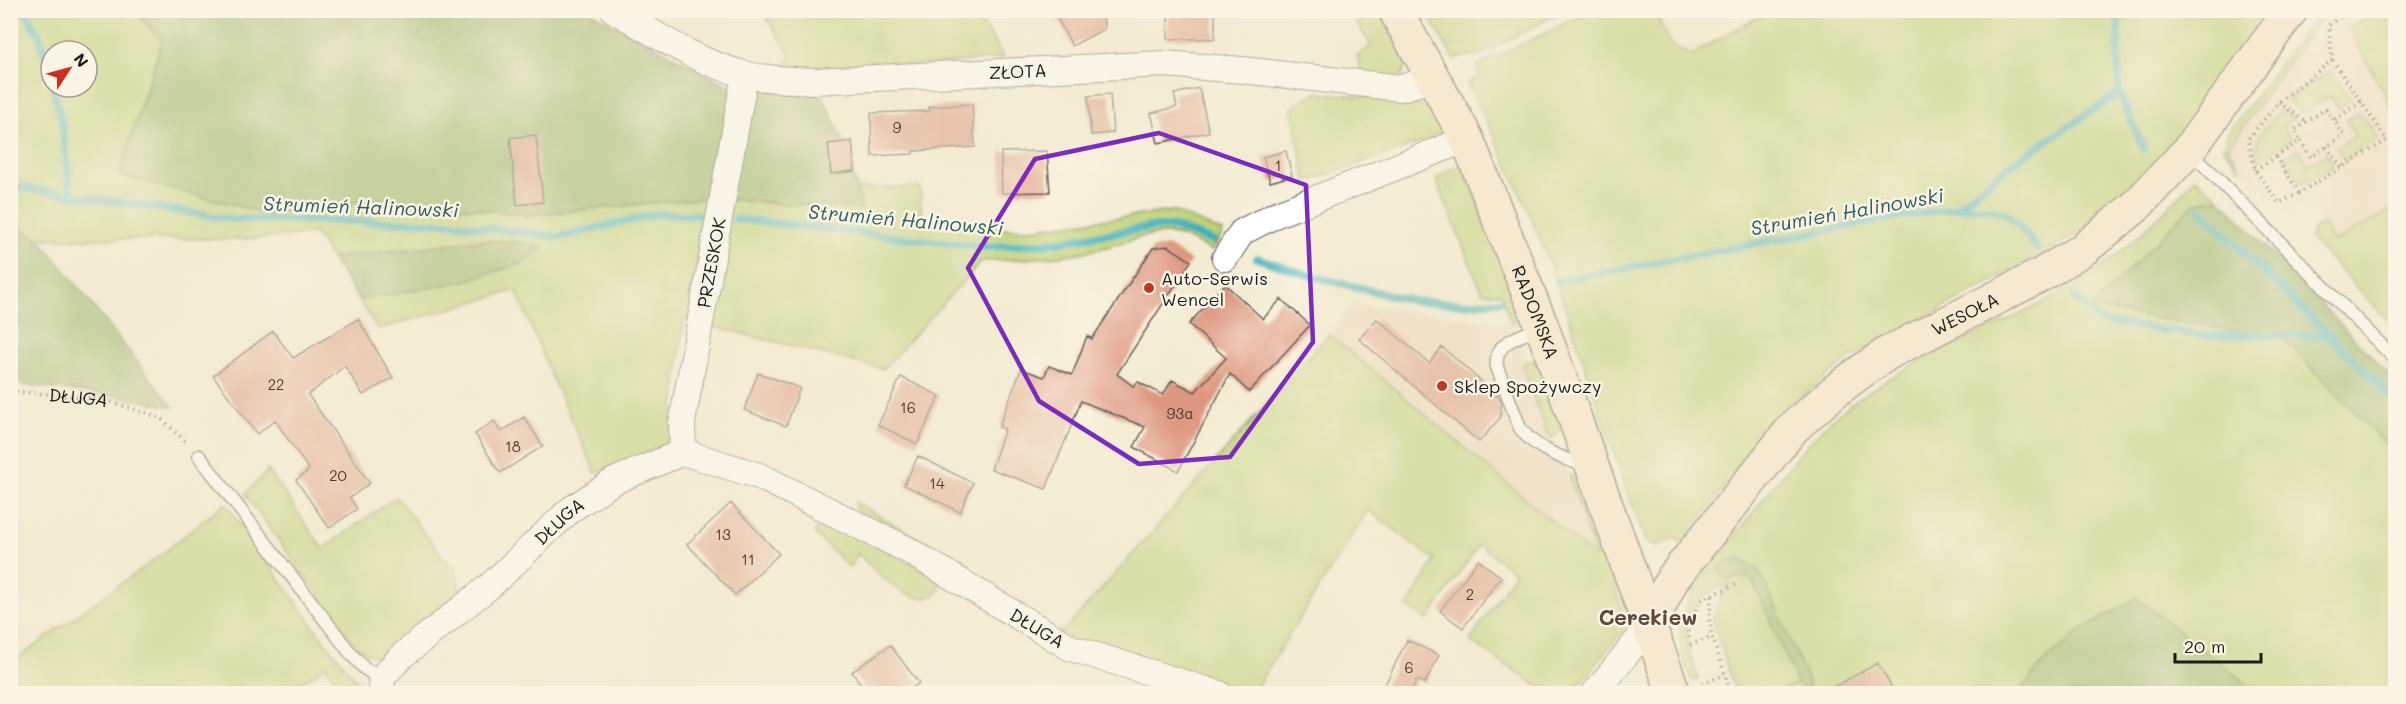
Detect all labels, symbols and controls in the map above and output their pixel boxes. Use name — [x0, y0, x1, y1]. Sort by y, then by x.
north arrow — [39, 39, 99, 99]
text: N — [69, 49, 94, 71]
street label: ZŁOTA — [988, 58, 1047, 84]
house number: 9 — [893, 117, 902, 137]
house number: 1 — [1275, 155, 1281, 175]
water label: Strumień Halinowski — [1748, 181, 1947, 241]
water label: Strumień Halinowski — [263, 190, 460, 222]
water label: Strumień Halinowski — [807, 198, 1006, 241]
street label: PRZESKOK — [691, 216, 731, 310]
street label: RADOMSKA — [1507, 262, 1565, 362]
place label: Auto-Serwis Wencel — [1161, 266, 1268, 311]
marker: Auto-Serwis Wencel — [1142, 281, 1156, 295]
street label: WESOŁA — [1927, 287, 2003, 341]
house number: 22 — [268, 374, 284, 394]
place label: Sklep Spożywczy — [1454, 374, 1602, 398]
marker: Sklep Spożywczy — [1435, 379, 1449, 393]
street label: DŁUGA — [48, 382, 112, 412]
house number: 16 — [900, 397, 916, 417]
house number: 93a — [1166, 403, 1194, 423]
house number: 18 — [505, 436, 521, 456]
house number: 20 — [329, 465, 347, 485]
house number: 14 — [929, 473, 945, 493]
street label: DŁUGA — [529, 492, 589, 550]
house number: 13 — [715, 524, 731, 544]
house number: 11 — [741, 549, 755, 569]
house number: 2 — [1466, 584, 1474, 604]
street label: DŁUGA — [1006, 602, 1069, 654]
district label: Cerekiew — [1599, 603, 1697, 630]
scale bar — [2175, 626, 2260, 664]
text: 20 m — [2184, 634, 2225, 658]
house number: 6 — [1404, 657, 1414, 677]

